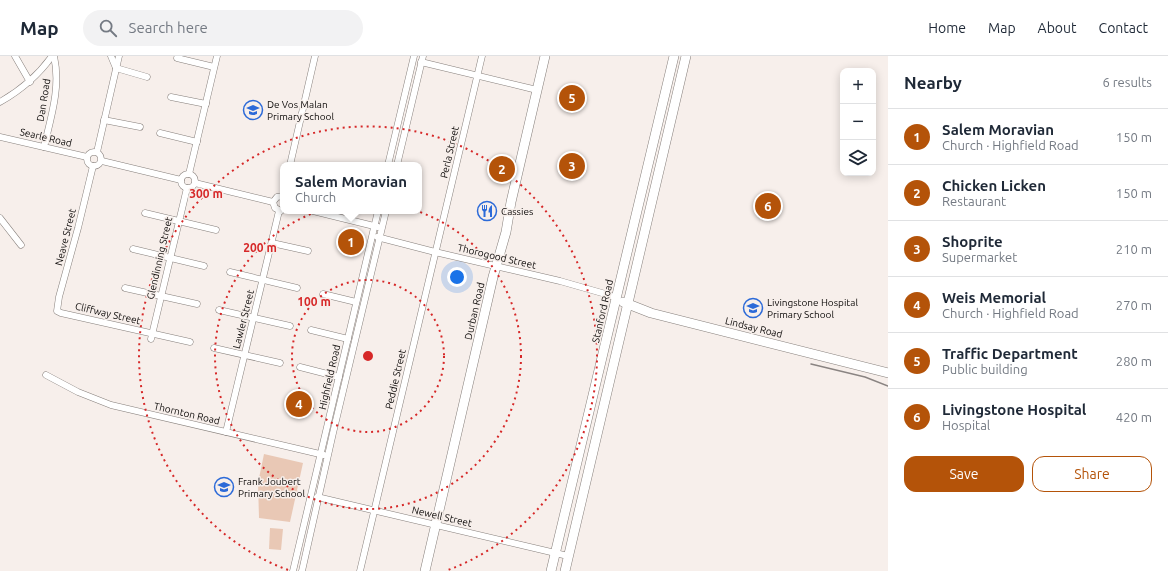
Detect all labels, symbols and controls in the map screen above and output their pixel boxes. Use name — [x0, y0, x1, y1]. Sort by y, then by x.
search box — [83, 10, 363, 46]
text: Map — [20, 17, 59, 39]
icon: search — [97, 17, 119, 39]
text: Search here — [129, 19, 208, 36]
text: Home — [928, 20, 966, 36]
text: Map — [988, 20, 1016, 36]
text: About — [1038, 20, 1077, 36]
text: Contact — [1099, 20, 1148, 36]
map controls — [840, 68, 876, 176]
button: + — [840, 68, 876, 104]
text: Nearby — [904, 73, 962, 92]
text: 6 results — [1102, 75, 1152, 89]
street label: Dan Road — [35, 78, 52, 122]
pin: 5 — [559, 83, 585, 113]
school or university icon: De Vos Malan Primary School — [242, 99, 264, 121]
place label: De Vos Malan Primary School — [267, 99, 334, 122]
button: − — [840, 104, 876, 140]
text: Salem Moravian — [942, 121, 1054, 138]
street label: Perla Street — [438, 125, 461, 179]
street label: Searle Road — [19, 126, 73, 149]
text: 1 — [913, 130, 921, 144]
text: 150 m — [1116, 130, 1152, 144]
text: Church · Highfield Road — [942, 138, 1079, 152]
button: layers — [840, 140, 876, 176]
pin: 3 — [559, 151, 585, 181]
pin: 2 — [489, 154, 515, 184]
popup — [280, 162, 422, 214]
text: Salem Moravian — [295, 173, 407, 190]
text: Chicken Licken — [942, 177, 1046, 194]
text: 2 — [913, 186, 921, 200]
text: 150 m — [1116, 186, 1152, 200]
text: 300 m — [189, 187, 223, 200]
text: Church — [295, 190, 336, 204]
pin: 6 — [755, 191, 781, 221]
text: Restaurant — [942, 194, 1006, 208]
restaurant icon: Cassies — [476, 200, 498, 222]
place label: Cassies — [501, 206, 533, 217]
street label: Neave Street — [53, 207, 78, 267]
street label: Glendinning Street — [145, 216, 174, 300]
pin: 1 — [338, 227, 364, 257]
text: Shoprite — [942, 233, 1003, 250]
text: 200 m — [243, 241, 277, 254]
street label: Thorogood Street — [457, 242, 537, 271]
text: 3 — [913, 242, 921, 256]
text: 210 m — [1116, 242, 1152, 256]
text: Supermarket — [942, 250, 1017, 264]
your location — [447, 267, 467, 287]
street label: Stanford Road — [590, 278, 615, 344]
street label: Durban Road — [463, 281, 486, 341]
street label: Lawler Street — [231, 289, 256, 350]
text: Weis Memorial — [942, 289, 1046, 306]
text: 100 m — [297, 295, 331, 308]
school or university icon: Livingstone Hospital Primary School — [742, 297, 764, 319]
place label: Livingstone Hospital Primary School — [767, 297, 858, 320]
text: 4 — [913, 298, 921, 312]
text: 270 m — [1116, 298, 1152, 312]
street label: Cliffway Street — [74, 301, 142, 326]
text: Church · Highfield Road — [942, 306, 1079, 320]
street label: Lindsay Road — [724, 315, 784, 340]
street label: Highfield Road — [317, 343, 342, 411]
text: Traffic Department — [942, 345, 1078, 362]
street label: Peddie Street — [383, 348, 408, 410]
centre of rings — [361, 349, 375, 363]
text: 5 — [913, 354, 921, 368]
text: 280 m — [1116, 354, 1152, 368]
text: Public building — [942, 362, 1028, 376]
pin: 4 — [286, 389, 312, 419]
street label: Thornton Road — [153, 401, 221, 426]
text: Livingstone Hospital — [942, 401, 1086, 418]
text: 6 — [913, 410, 921, 424]
text: 420 m — [1116, 410, 1152, 424]
text: Hospital — [942, 418, 990, 432]
button: Save — [904, 456, 1024, 492]
button: Share — [1032, 456, 1152, 492]
school or university icon: Frank Joubert Primary School — [213, 476, 235, 498]
place label: Frank Joubert Primary School — [238, 476, 305, 499]
street label: Newell Street — [411, 504, 473, 529]

